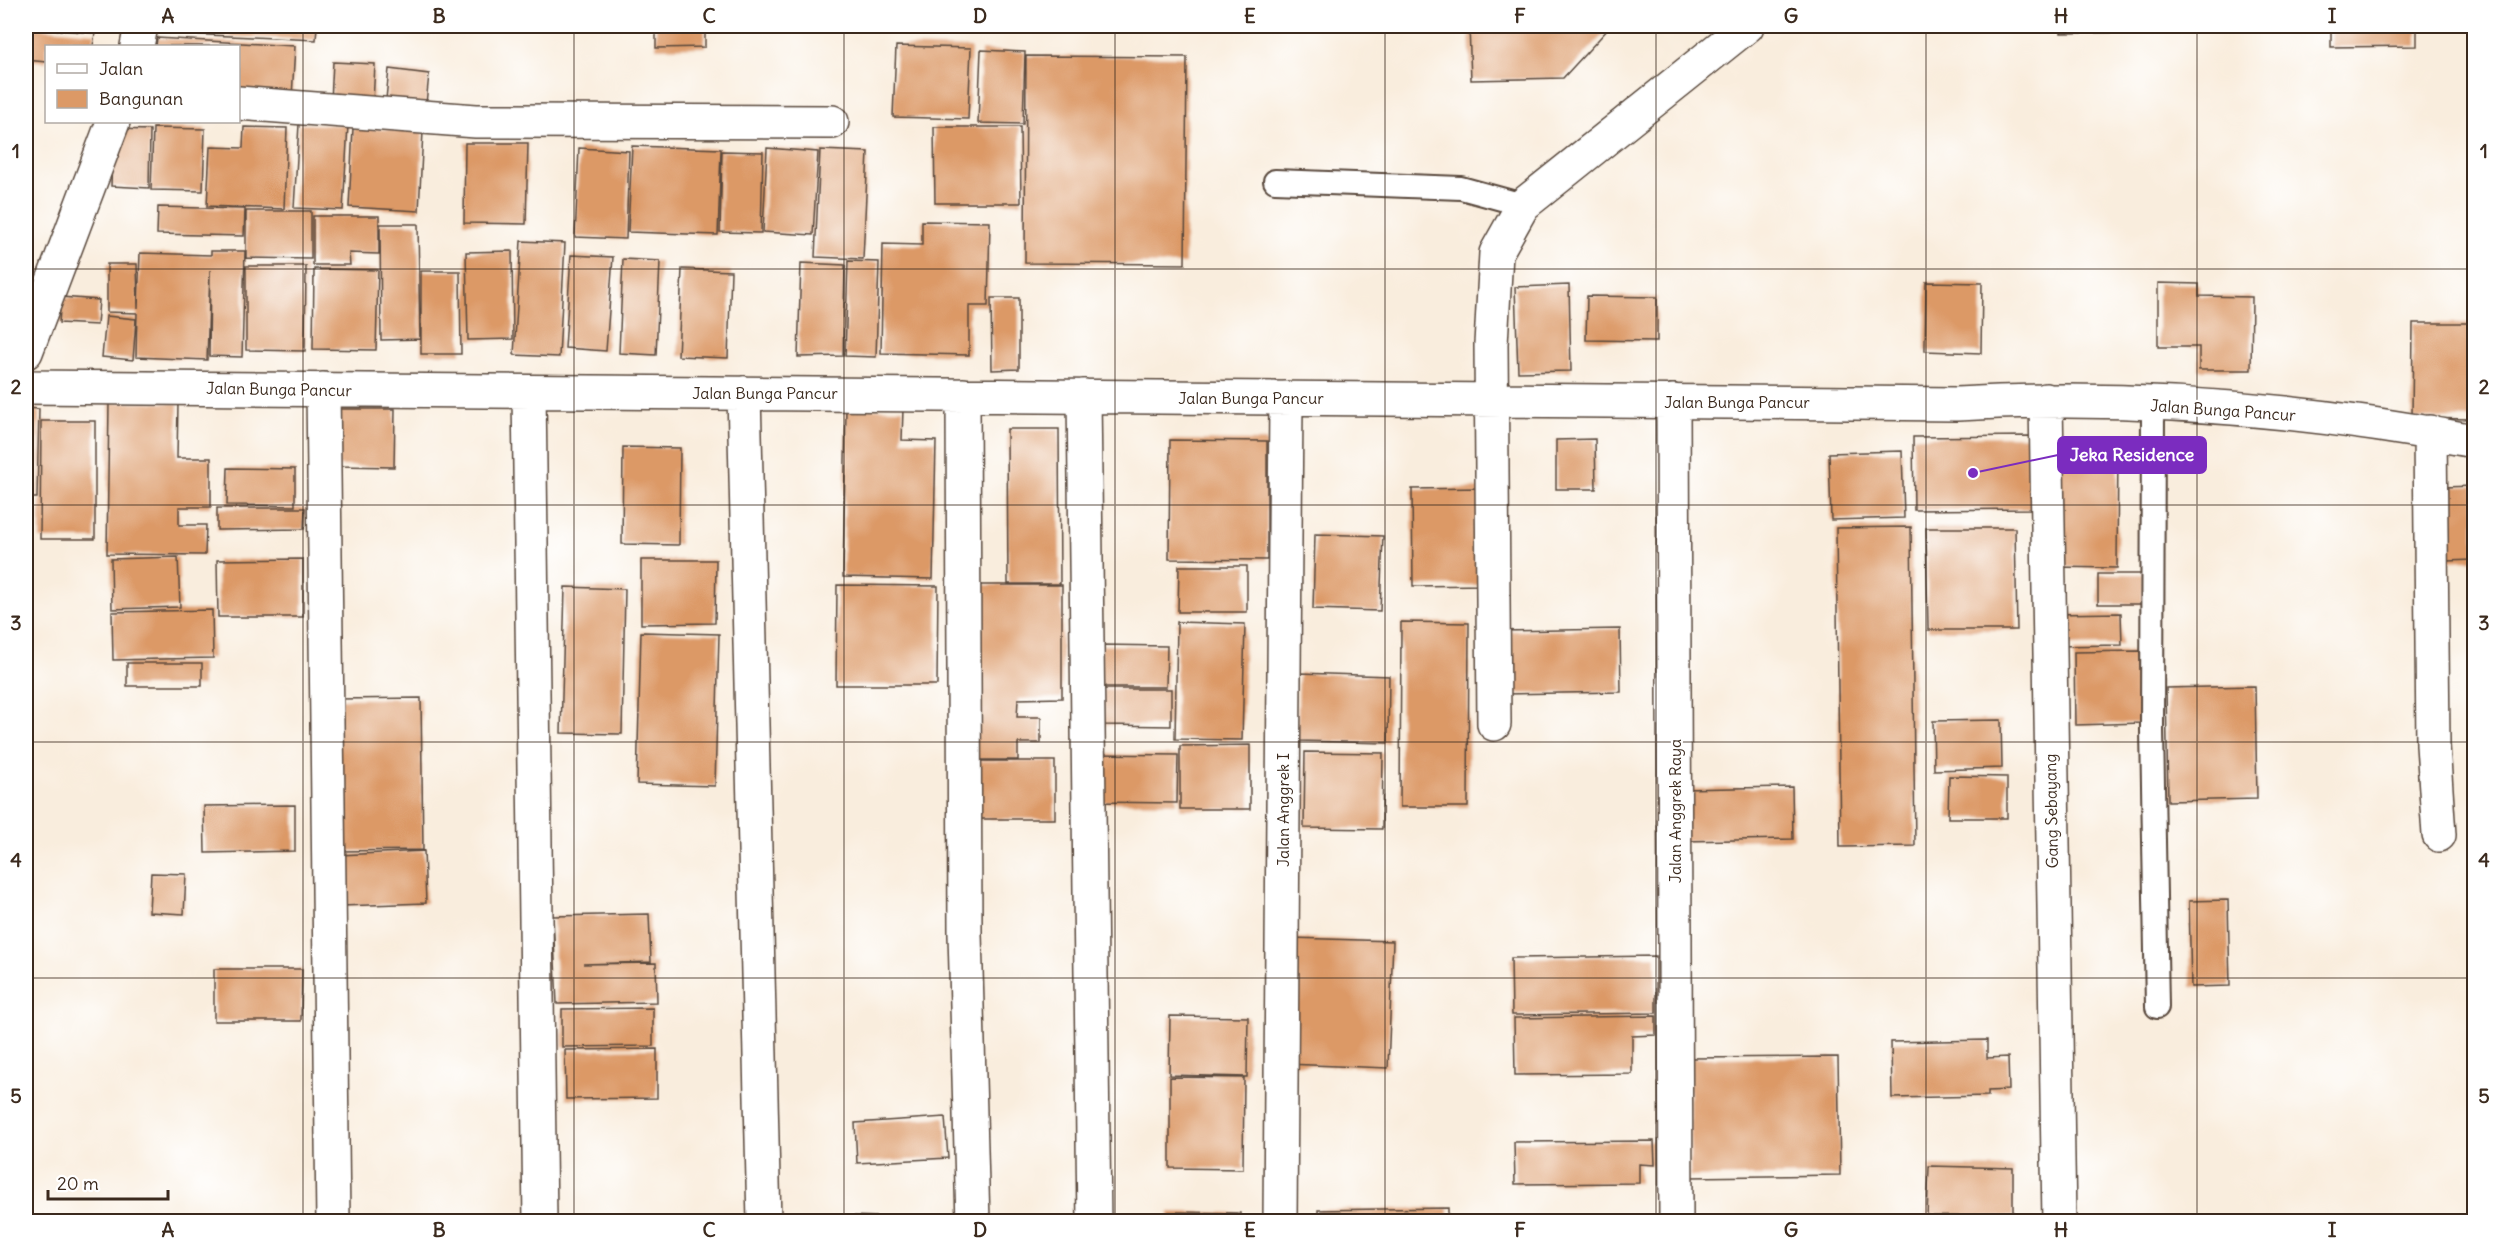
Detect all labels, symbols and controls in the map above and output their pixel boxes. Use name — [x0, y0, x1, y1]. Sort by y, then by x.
text: A — [162, 3, 175, 28]
text: B — [432, 3, 446, 28]
text: C — [702, 3, 716, 28]
text: D — [973, 3, 987, 28]
text: E — [1244, 3, 1256, 28]
text: F — [1514, 3, 1526, 28]
text: G — [1784, 3, 1798, 28]
text: H — [2054, 3, 2068, 28]
text: I — [2328, 3, 2337, 28]
legend — [45, 45, 240, 123]
text: Jalan — [99, 57, 143, 80]
text: Bangunan — [99, 87, 183, 110]
text: 1 — [12, 138, 20, 163]
text: 1 — [2480, 138, 2488, 163]
text: 2 — [11, 374, 22, 399]
text: 2 — [2479, 374, 2490, 399]
street label: Jalan Bunga Pancur — [206, 378, 352, 400]
street label: Jalan Bunga Pancur — [692, 383, 838, 403]
street label: Jalan Bunga Pancur — [1178, 388, 1324, 408]
street label: Jalan Bunga Pancur — [1664, 392, 1810, 412]
street label: Jalan Bunga Pancur — [2150, 395, 2297, 425]
callout: Jeka Residence — [2058, 437, 2206, 473]
text: Jeka Residence — [2070, 443, 2195, 466]
text: 3 — [10, 610, 22, 635]
text: 3 — [2478, 610, 2490, 635]
street label: Jalan Anggrek Raya — [1665, 739, 1685, 883]
street label: Jalan Anggrek I — [1273, 753, 1293, 867]
street label: Gang Sebayang — [2040, 754, 2062, 868]
text: 4 — [10, 847, 22, 872]
text: 4 — [2478, 847, 2490, 872]
text: 5 — [10, 1083, 22, 1108]
text: 5 — [2478, 1083, 2490, 1108]
scale bar — [48, 1163, 168, 1201]
text: 20 m — [57, 1172, 99, 1195]
text: A — [162, 1217, 175, 1242]
text: B — [432, 1217, 446, 1242]
text: C — [702, 1217, 716, 1242]
text: D — [973, 1217, 987, 1242]
text: E — [1244, 1217, 1256, 1242]
text: F — [1514, 1217, 1526, 1242]
text: G — [1784, 1217, 1798, 1242]
text: H — [2054, 1217, 2068, 1242]
text: I — [2328, 1217, 2337, 1242]

